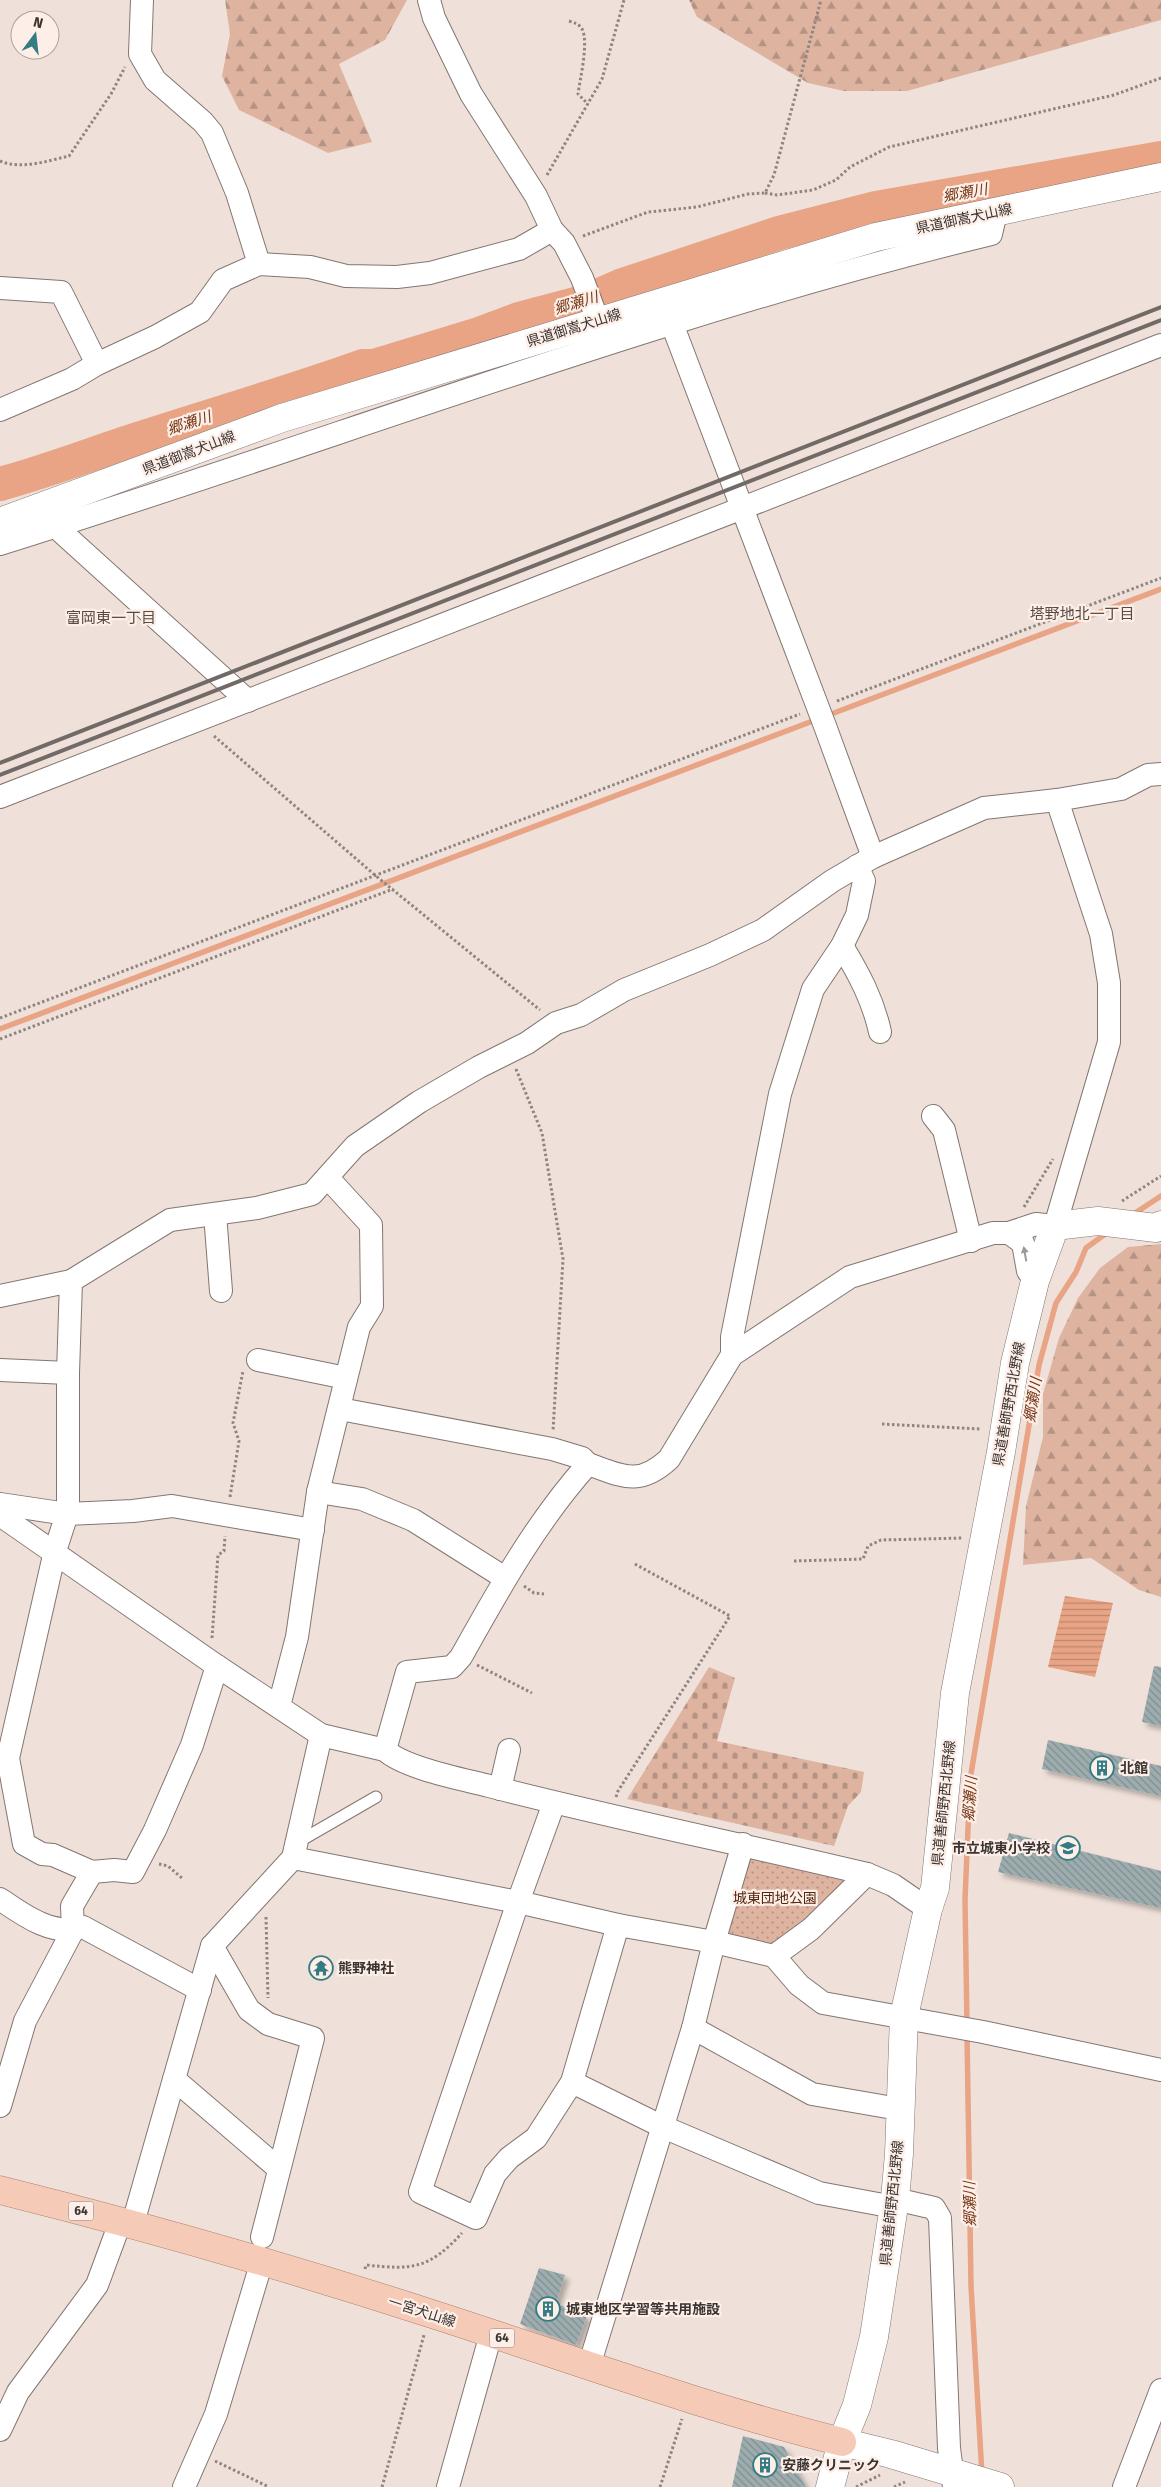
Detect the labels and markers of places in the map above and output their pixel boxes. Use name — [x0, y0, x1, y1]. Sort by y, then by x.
building icon: 北館 — [1089, 1755, 1115, 1781]
place label: 北館 — [1120, 1760, 1148, 1777]
school or university icon: 市立城東小学校 — [1055, 1835, 1081, 1861]
place label: 市立城東小学校 — [952, 1840, 1050, 1857]
temple icon: 熊野神社 — [308, 1955, 334, 1981]
place label: 熊野神社 — [338, 1960, 394, 1977]
building icon: 城東地区学習等共用施設 — [535, 2296, 561, 2322]
place label: 城東地区学習等共用施設 — [566, 2301, 720, 2318]
building icon: 安藤クリニック — [752, 2452, 778, 2478]
place label: 安藤クリニック — [782, 2457, 880, 2474]

